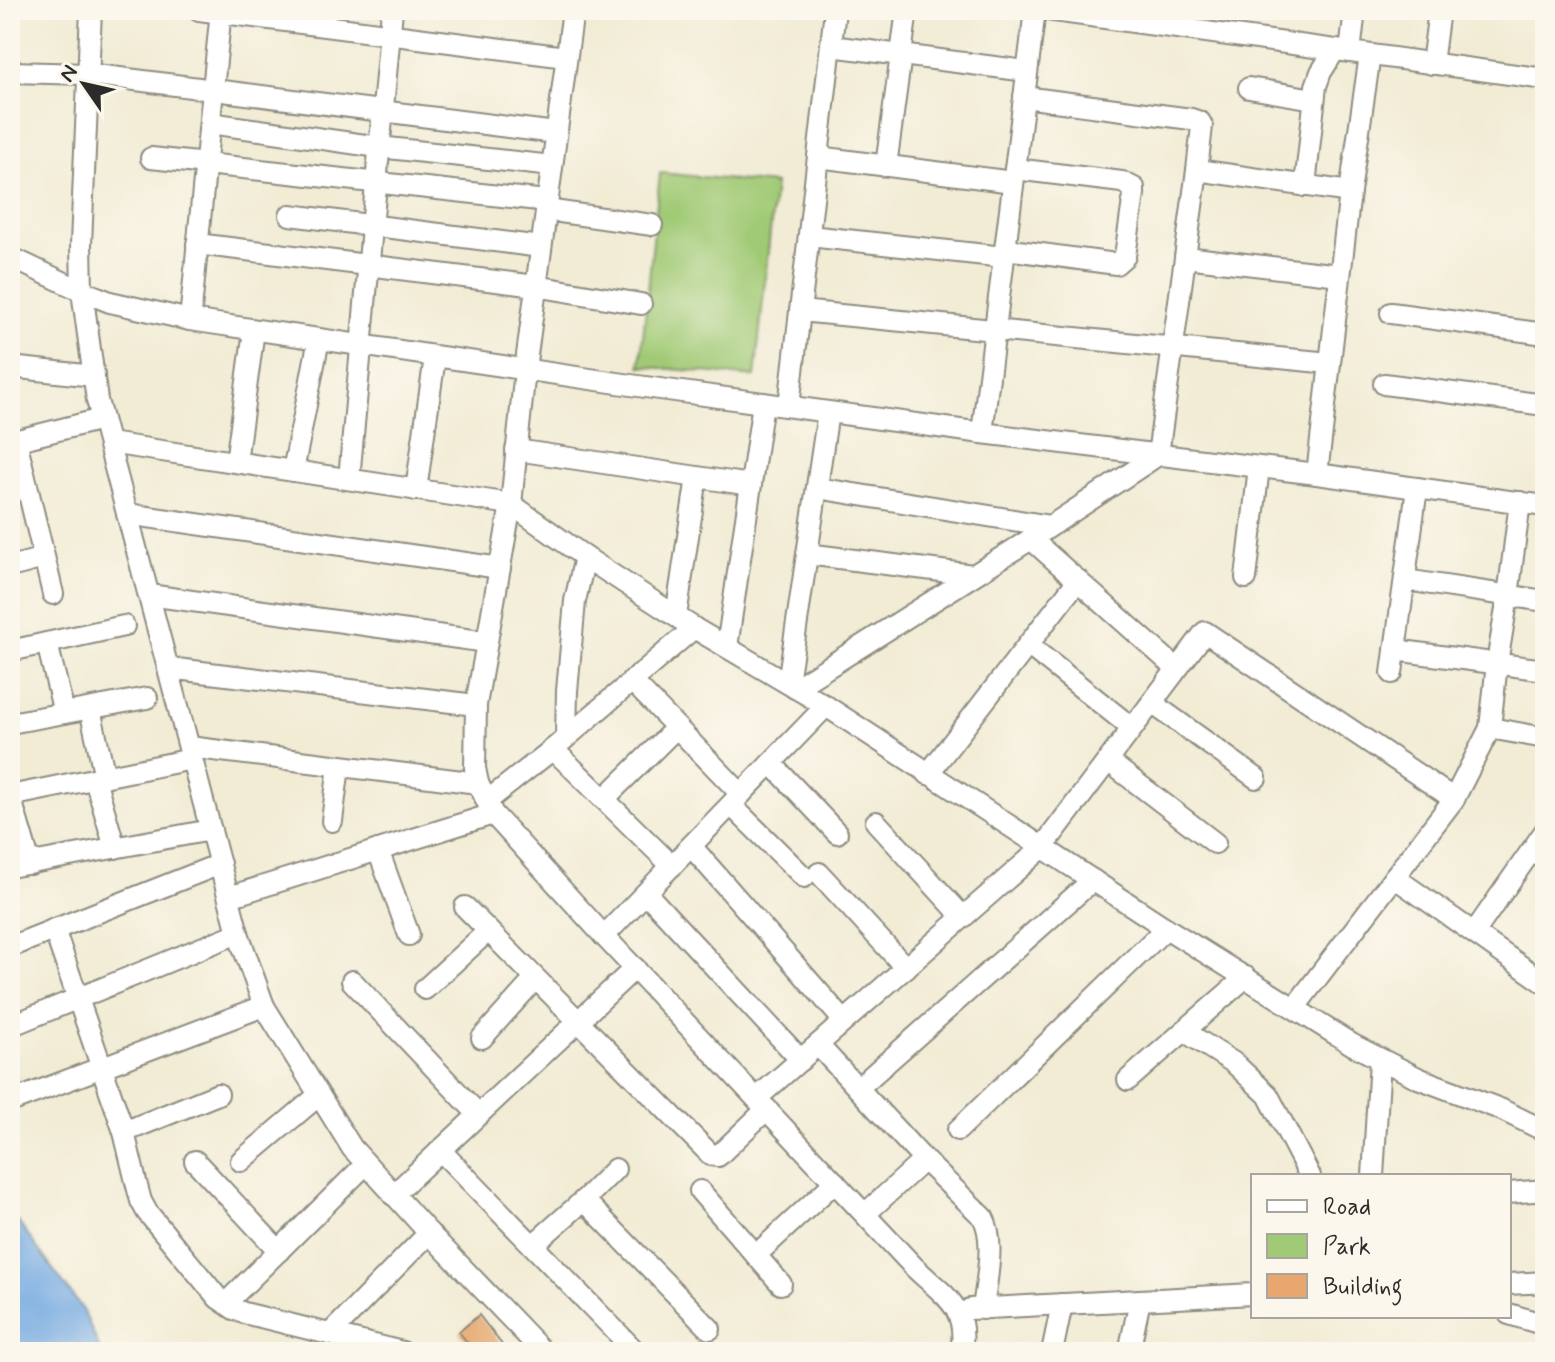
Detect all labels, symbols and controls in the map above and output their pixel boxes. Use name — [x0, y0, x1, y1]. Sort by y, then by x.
north arrow — [44, 44, 124, 124]
text: N — [53, 60, 85, 88]
legend — [1251, 1174, 1511, 1318]
text: Road — [1323, 1192, 1371, 1223]
text: Park — [1323, 1232, 1371, 1263]
text: Building — [1323, 1272, 1403, 1306]

